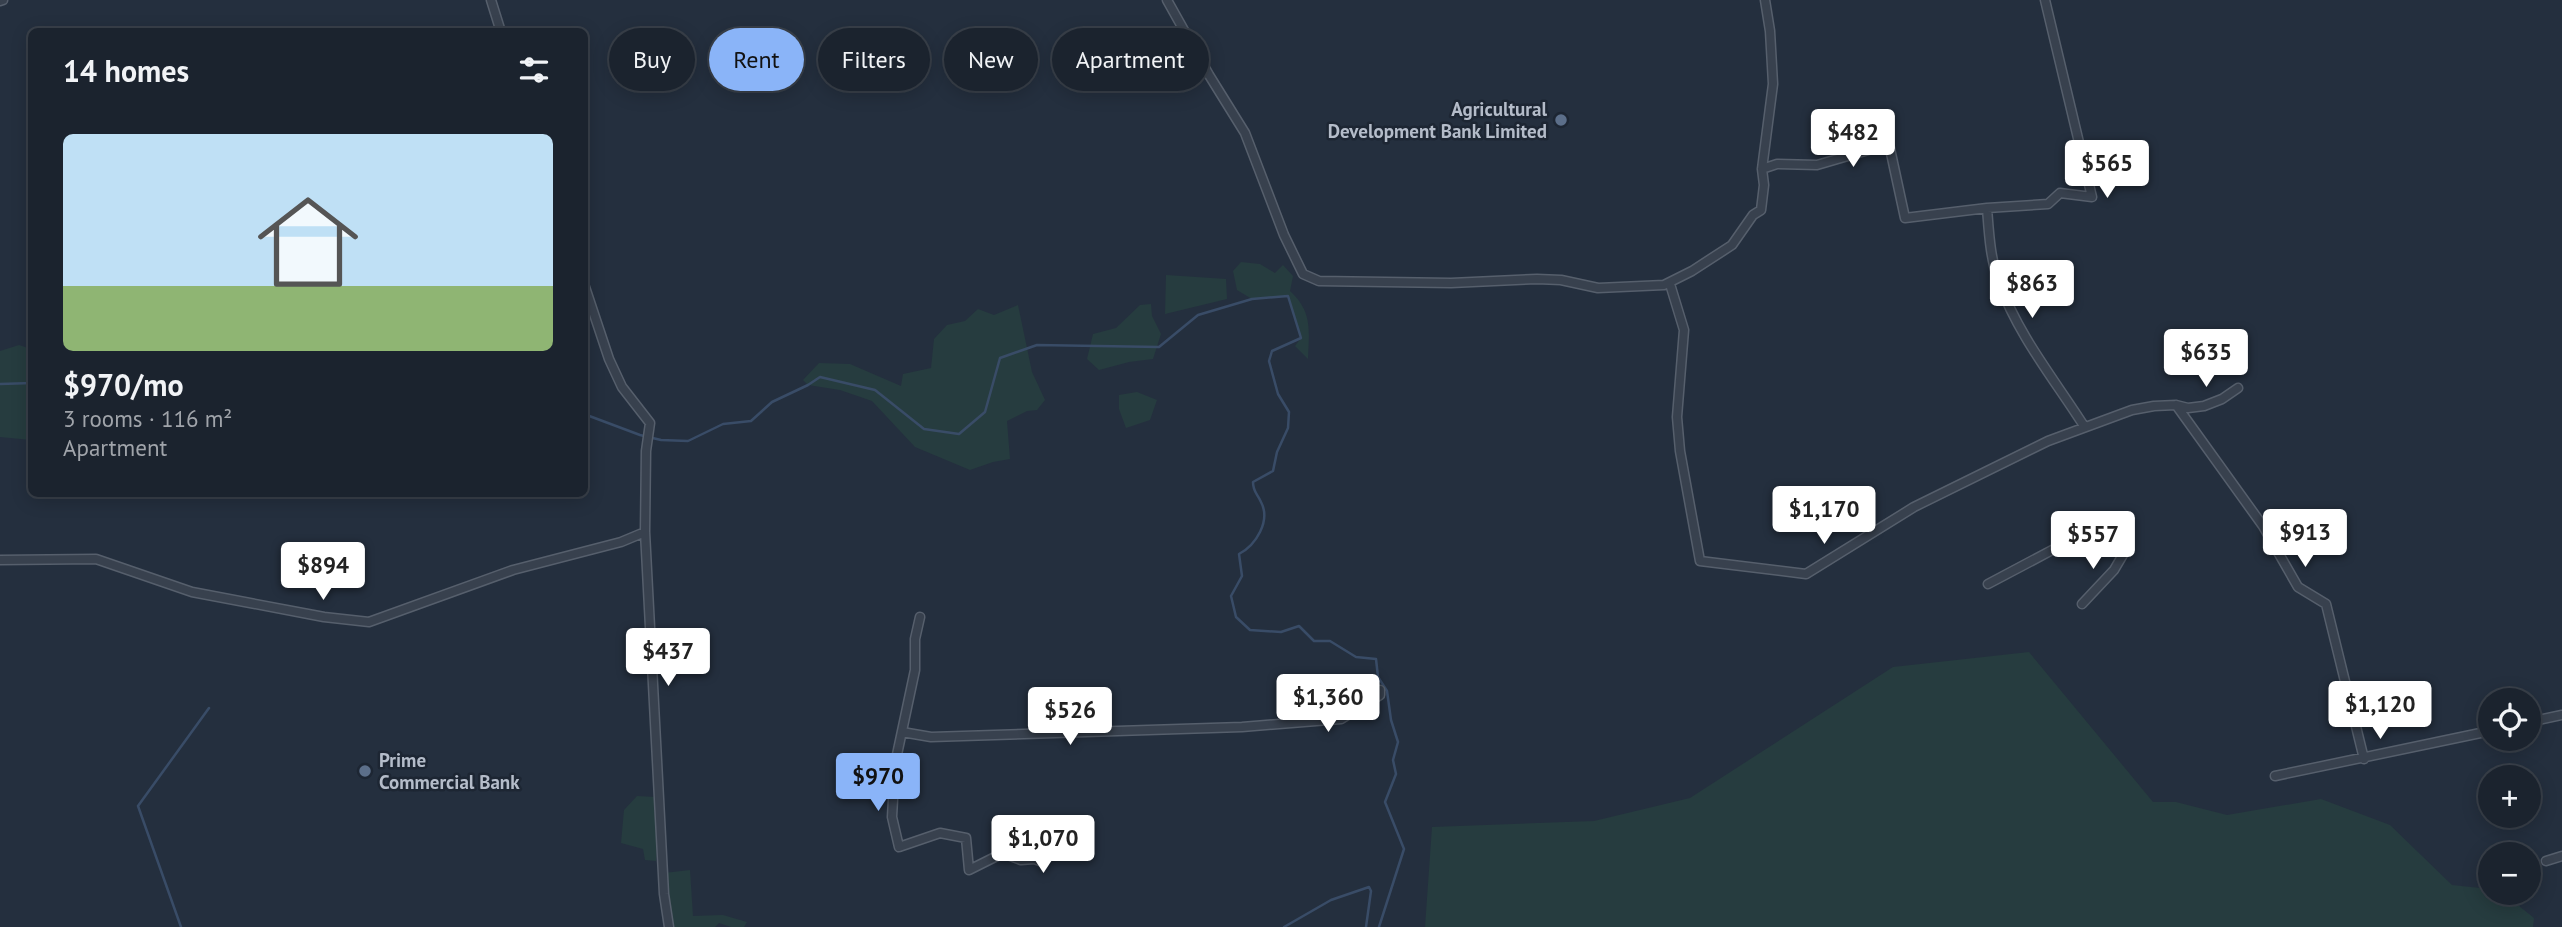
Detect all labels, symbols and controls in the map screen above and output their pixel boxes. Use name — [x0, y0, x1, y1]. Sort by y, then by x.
chip: Buy — [609, 28, 695, 91]
chip: Rent — [709, 28, 804, 91]
chip: Filters — [818, 28, 930, 91]
chip: New — [944, 28, 1038, 91]
chip: Apartment — [1052, 28, 1209, 91]
text: 14 homes — [63, 51, 189, 90]
icon: filters — [515, 51, 553, 89]
place label: Agricultural Development Bank Limited — [1328, 97, 1547, 143]
pin: $482 — [1812, 110, 1894, 169]
marker: Agricultural Development Bank Limited — [1553, 112, 1569, 128]
text: $482 — [1827, 117, 1879, 146]
pin: $565 — [2066, 140, 2148, 200]
text: $565 — [2081, 148, 2133, 177]
icon: home — [245, 179, 371, 305]
pin: $863 — [1991, 260, 2073, 320]
text: $863 — [2006, 268, 2058, 297]
pin: $635 — [2165, 330, 2247, 389]
text: $635 — [2180, 337, 2232, 366]
text: $970/mo — [63, 365, 184, 404]
text: 3 rooms · 116 m² — [63, 404, 232, 433]
text: Apartment — [63, 433, 167, 462]
pin: $1,170 — [1767, 486, 1881, 546]
text: $1,170 — [1788, 494, 1860, 523]
pin: $913 — [2264, 510, 2346, 569]
pin: $557 — [2052, 512, 2134, 571]
text: $913 — [2279, 517, 2331, 546]
text: $557 — [2067, 519, 2119, 548]
pin: $894 — [282, 542, 364, 602]
text: $894 — [297, 550, 349, 579]
pin: $437 — [627, 628, 709, 688]
text: $437 — [642, 636, 694, 665]
pin: $1,360 — [1271, 674, 1385, 734]
text: $1,360 — [1292, 682, 1364, 711]
pin: $1,120 — [2323, 682, 2437, 741]
pin: $526 — [1029, 688, 1111, 747]
map controls — [2478, 688, 2541, 905]
button: locate — [2478, 688, 2541, 751]
text: $1,120 — [2344, 689, 2416, 718]
text: $526 — [1044, 695, 1096, 724]
place label: Prime Commercial Bank — [379, 748, 520, 794]
pin: $970 — [837, 754, 919, 813]
text: $970 — [852, 761, 904, 790]
marker: Prime Commercial Bank — [357, 763, 373, 779]
button: + — [2478, 765, 2541, 828]
pin: $1,070 — [986, 816, 1100, 875]
text: $1,070 — [1007, 823, 1079, 852]
button: − — [2478, 842, 2541, 905]

